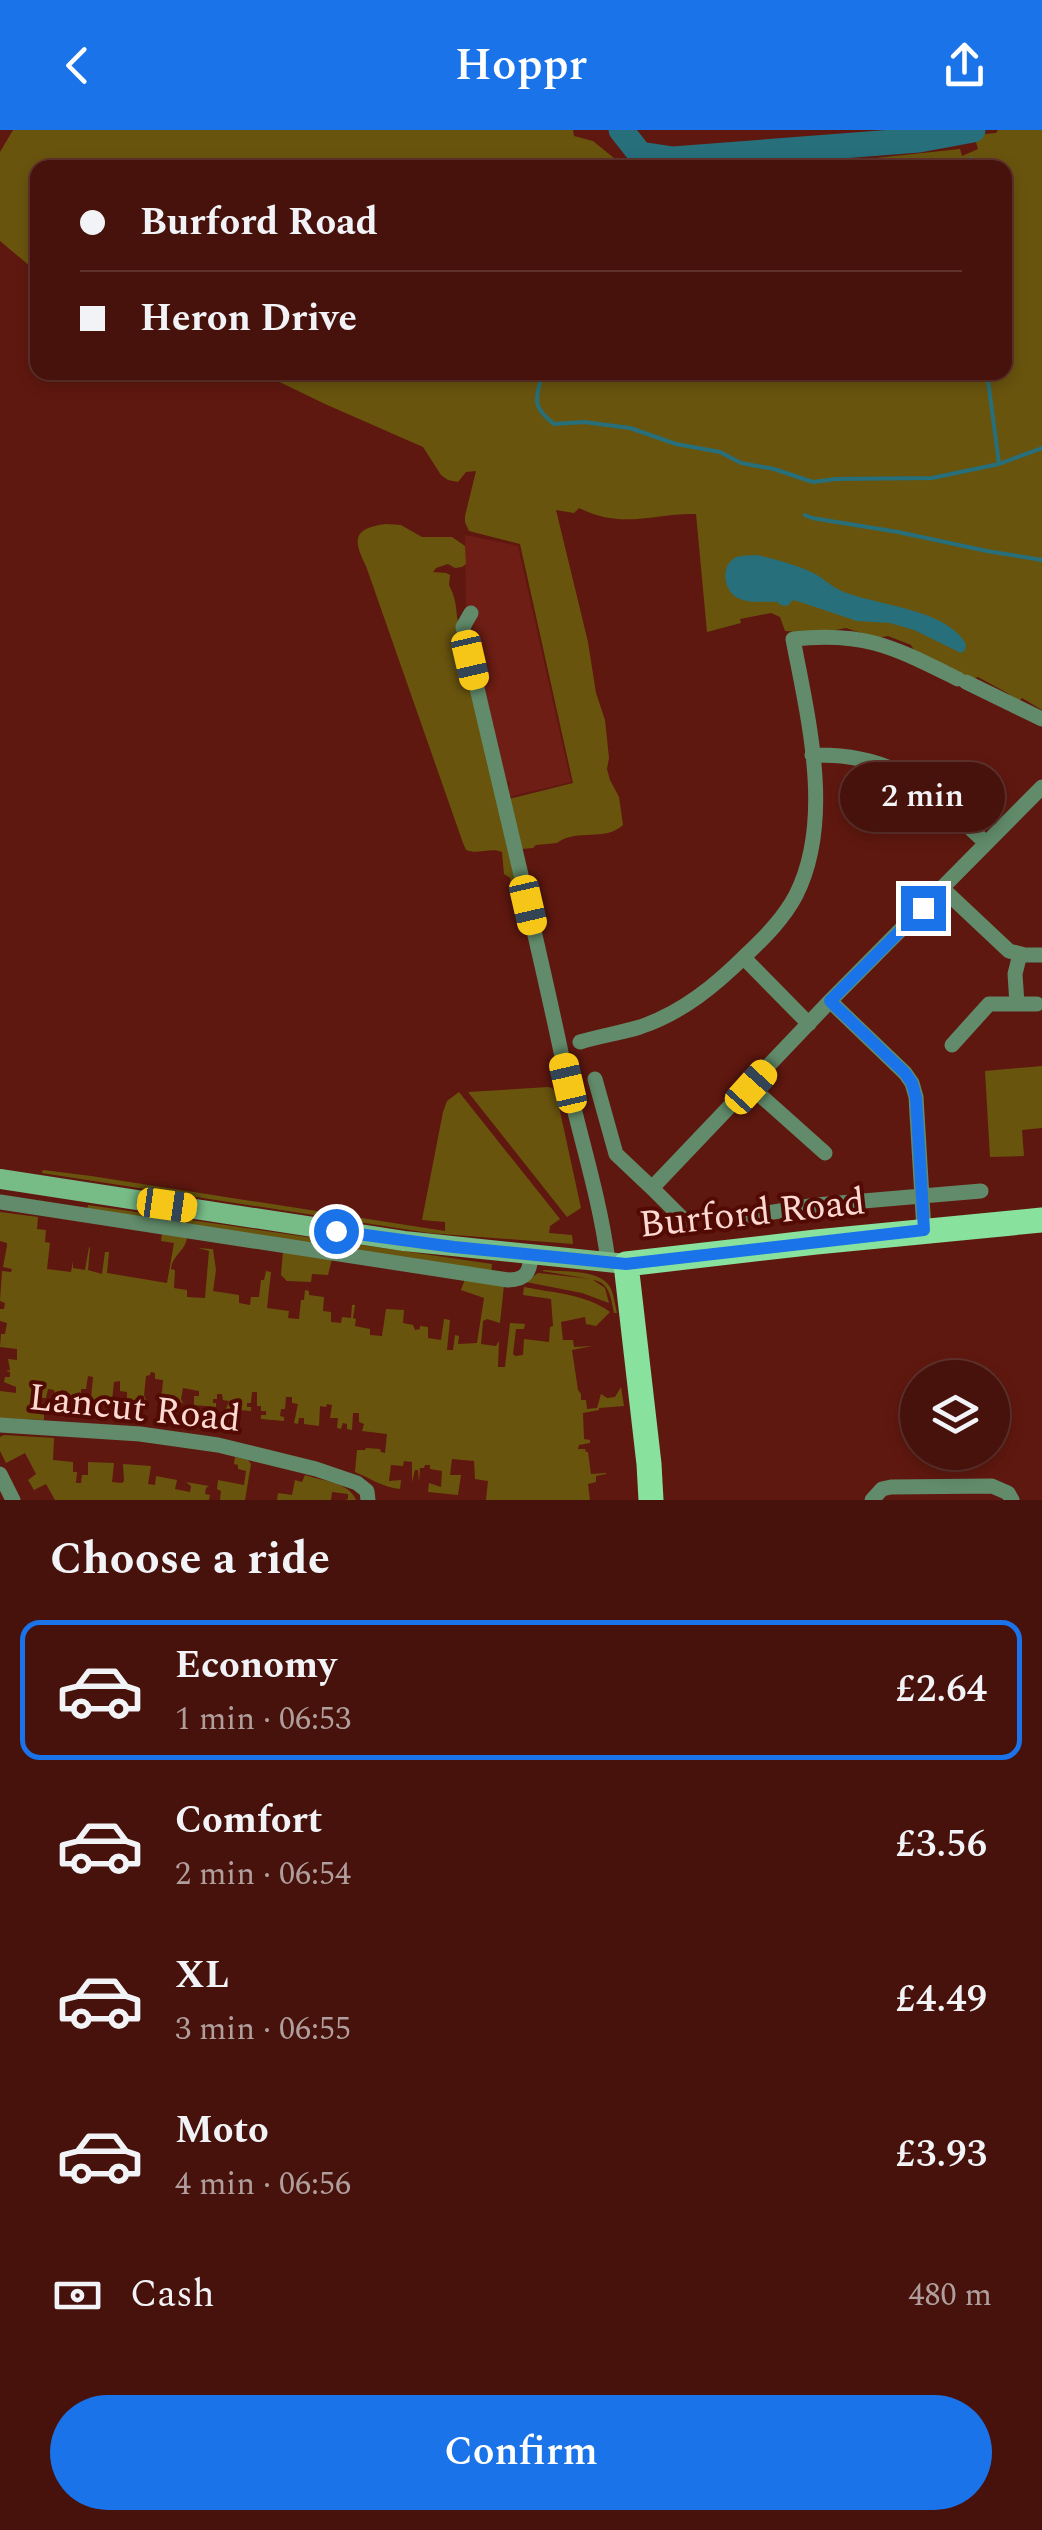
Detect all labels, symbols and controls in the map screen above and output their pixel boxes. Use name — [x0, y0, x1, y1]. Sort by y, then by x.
text: Hoppr — [455, 31, 587, 100]
icon: back — [50, 38, 105, 93]
icon: share — [937, 38, 992, 93]
text: Burford Road — [140, 194, 378, 252]
text: Heron Drive — [140, 290, 357, 348]
car — [449, 627, 491, 693]
callout: 2 min — [840, 763, 1006, 833]
text: 2 min — [881, 772, 964, 821]
car — [507, 872, 549, 938]
route end — [901, 886, 946, 931]
car — [547, 1050, 589, 1116]
car — [720, 1055, 782, 1119]
street label: Burford Road — [636, 1173, 868, 1255]
car — [135, 1186, 199, 1224]
route start — [314, 1209, 359, 1254]
map controls — [900, 1360, 1010, 1470]
button: layers — [900, 1360, 1010, 1470]
street label: Lancut Road — [26, 1369, 244, 1449]
text: Choose a ride — [50, 1525, 330, 1594]
text: Economy — [175, 1637, 336, 1695]
icon: car — [55, 1645, 145, 1735]
text: £2.64 — [896, 1661, 987, 1719]
text: 1 min · 06:53 — [175, 1695, 351, 1744]
text: Comfort — [175, 1792, 322, 1850]
icon: car — [55, 1800, 145, 1890]
text: £3.56 — [896, 1816, 987, 1874]
text: 2 min · 06:54 — [175, 1850, 351, 1899]
text: XL — [175, 1947, 229, 2005]
icon: car — [55, 1955, 145, 2045]
text: £4.49 — [896, 1971, 987, 2029]
text: 3 min · 06:55 — [175, 2005, 351, 2054]
text: Moto — [175, 2102, 269, 2160]
icon: car — [55, 2110, 145, 2200]
text: £3.93 — [896, 2126, 987, 2184]
text: 4 min · 06:56 — [175, 2160, 351, 2209]
text: Cash — [130, 2266, 215, 2324]
icon: cash — [50, 2268, 105, 2323]
text: 480 m — [908, 2271, 992, 2320]
button: Confirm — [50, 2395, 992, 2510]

